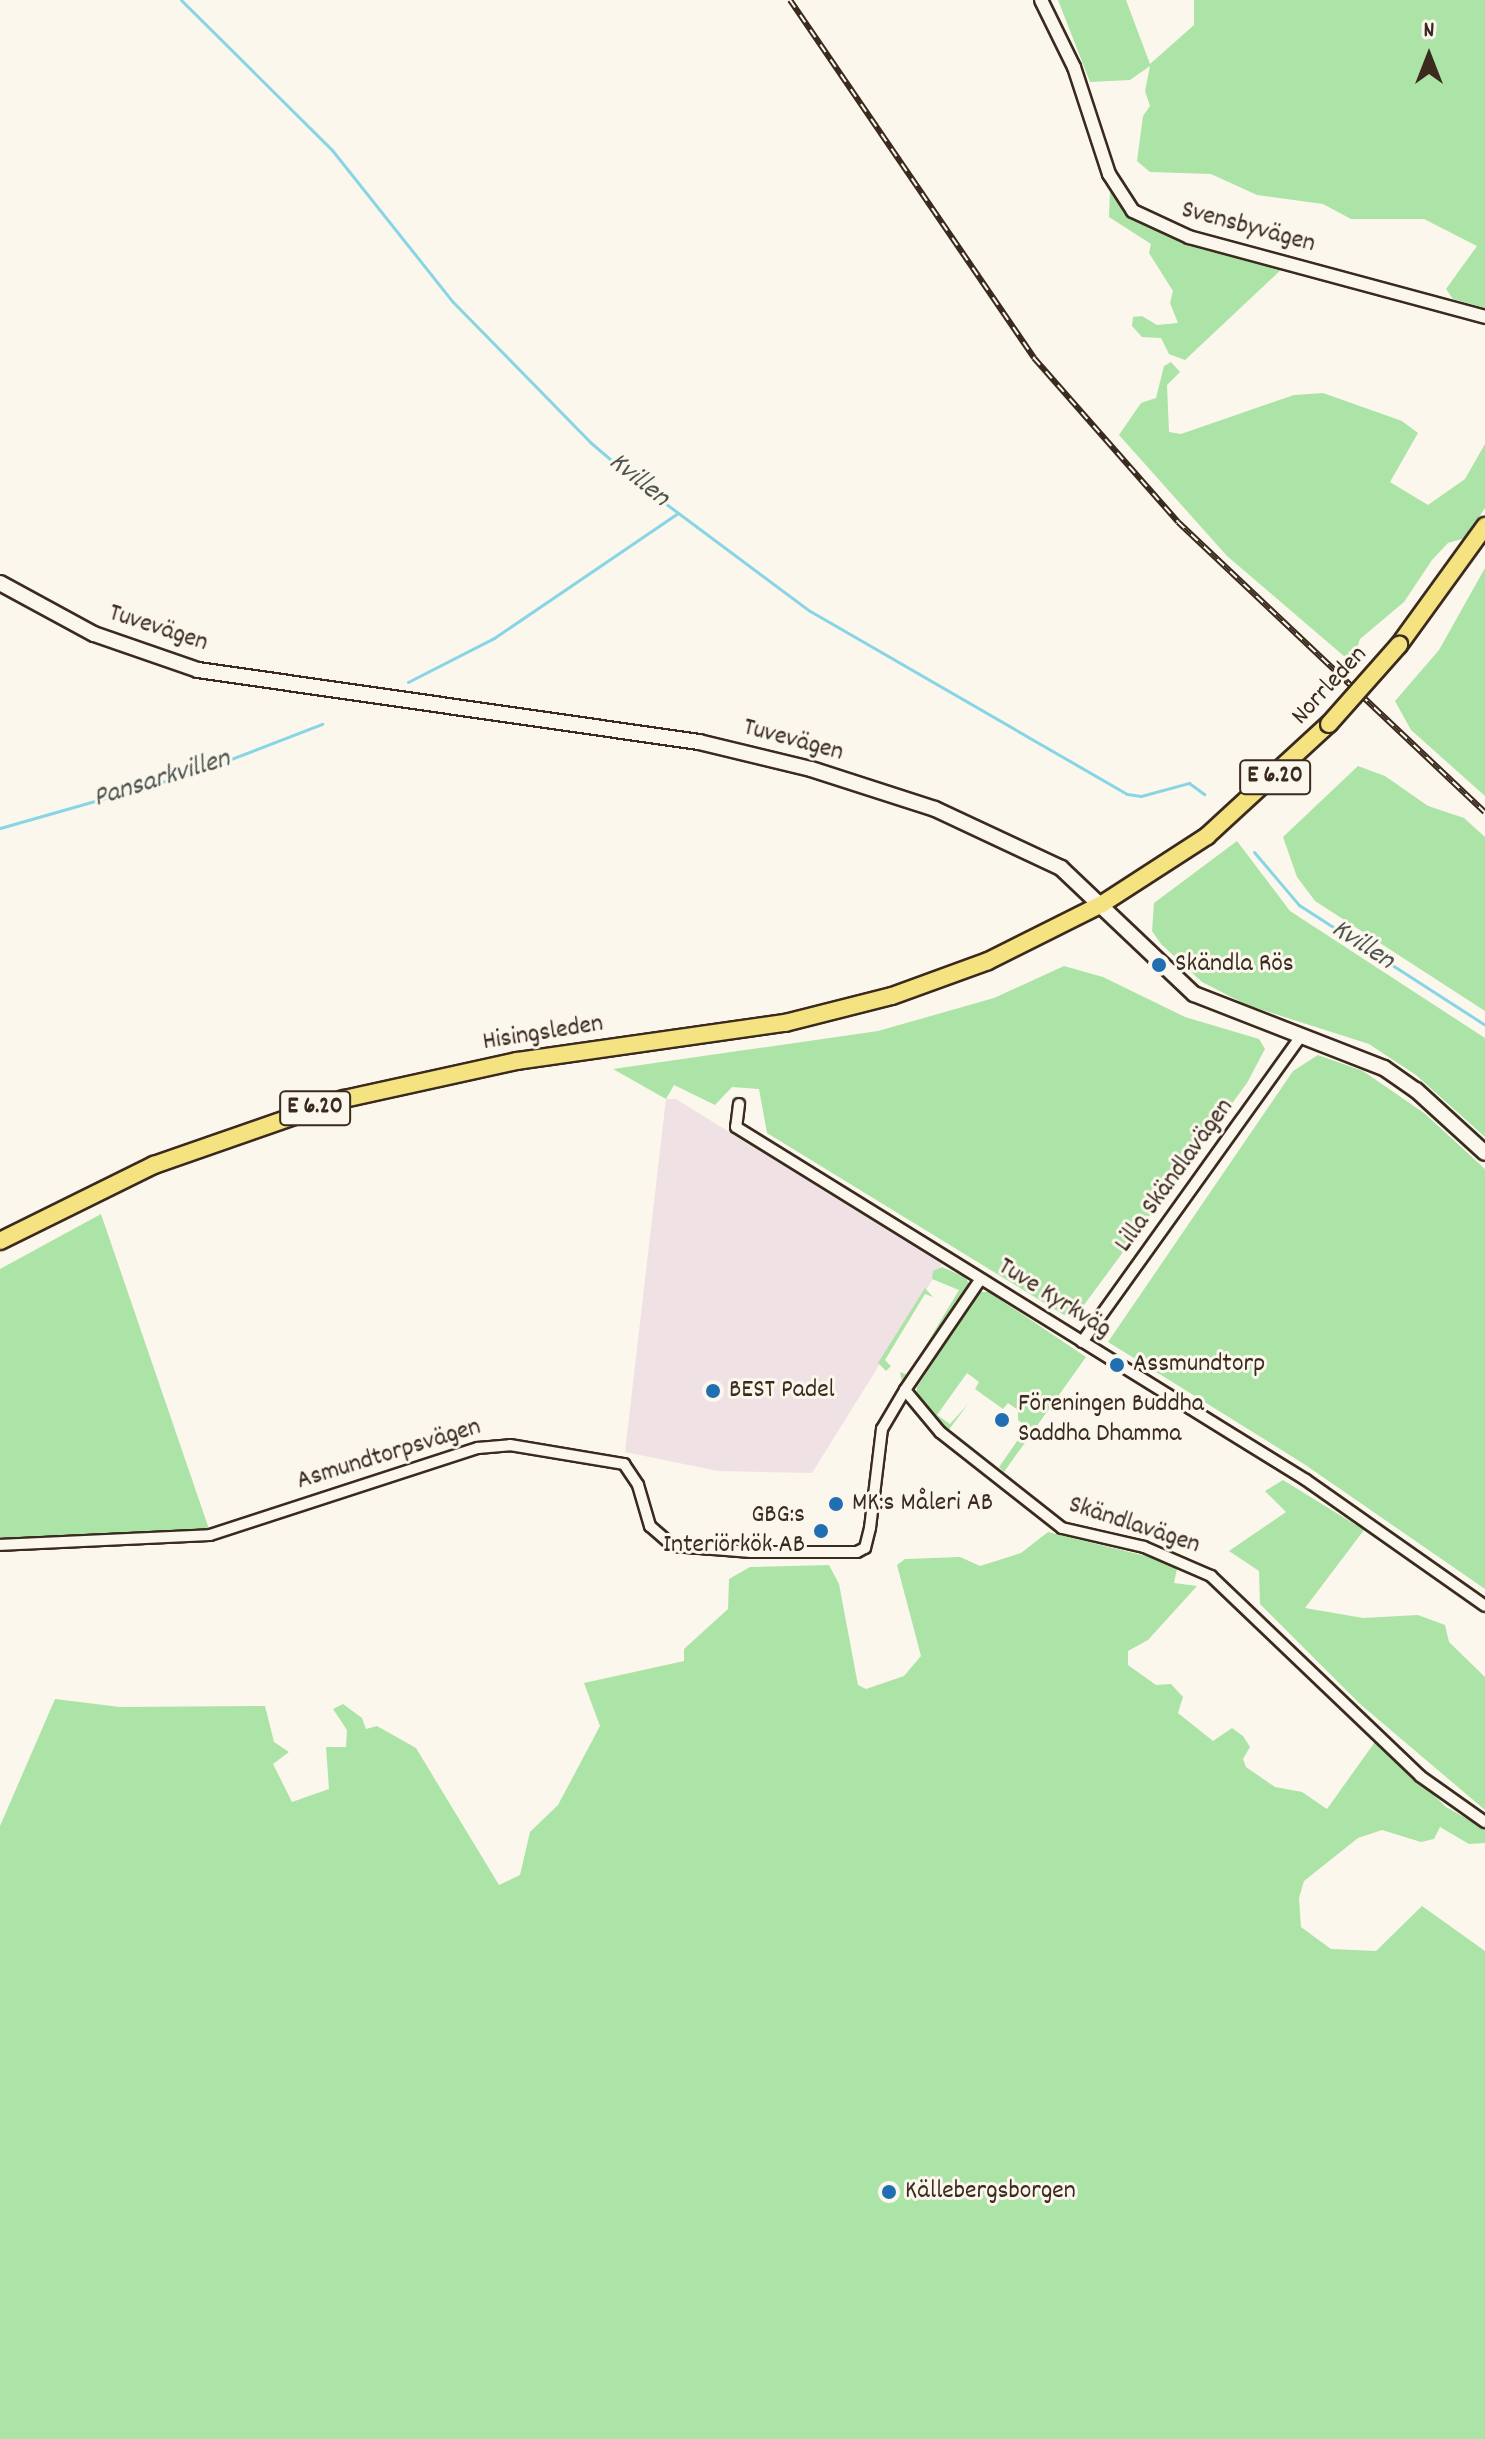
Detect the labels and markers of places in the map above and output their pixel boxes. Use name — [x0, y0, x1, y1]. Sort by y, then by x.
place label: Skändla Rös — [1175, 949, 1294, 981]
marker: Skändla Rös — [1150, 956, 1168, 974]
place label: Assmundtorp — [1133, 1349, 1265, 1381]
marker: Assmundtorp — [1108, 1356, 1126, 1374]
place label: BEST Padel — [729, 1375, 835, 1407]
marker: BEST Padel — [704, 1382, 722, 1400]
place label: Föreningen Buddha Saddha Dhamma — [1018, 1389, 1204, 1450]
marker: Föreningen Buddha Saddha Dhamma — [993, 1411, 1011, 1429]
place label: MK:s Måleri AB — [852, 1488, 993, 1520]
marker: MK:s Måleri AB — [827, 1495, 845, 1513]
place label: GBG:s Interiörkök AB — [663, 1500, 805, 1562]
marker: GBG:s Interiörkök AB — [812, 1522, 830, 1540]
place label: Källebergsborgen — [905, 2176, 1076, 2208]
marker: Källebergsborgen — [880, 2183, 898, 2201]

